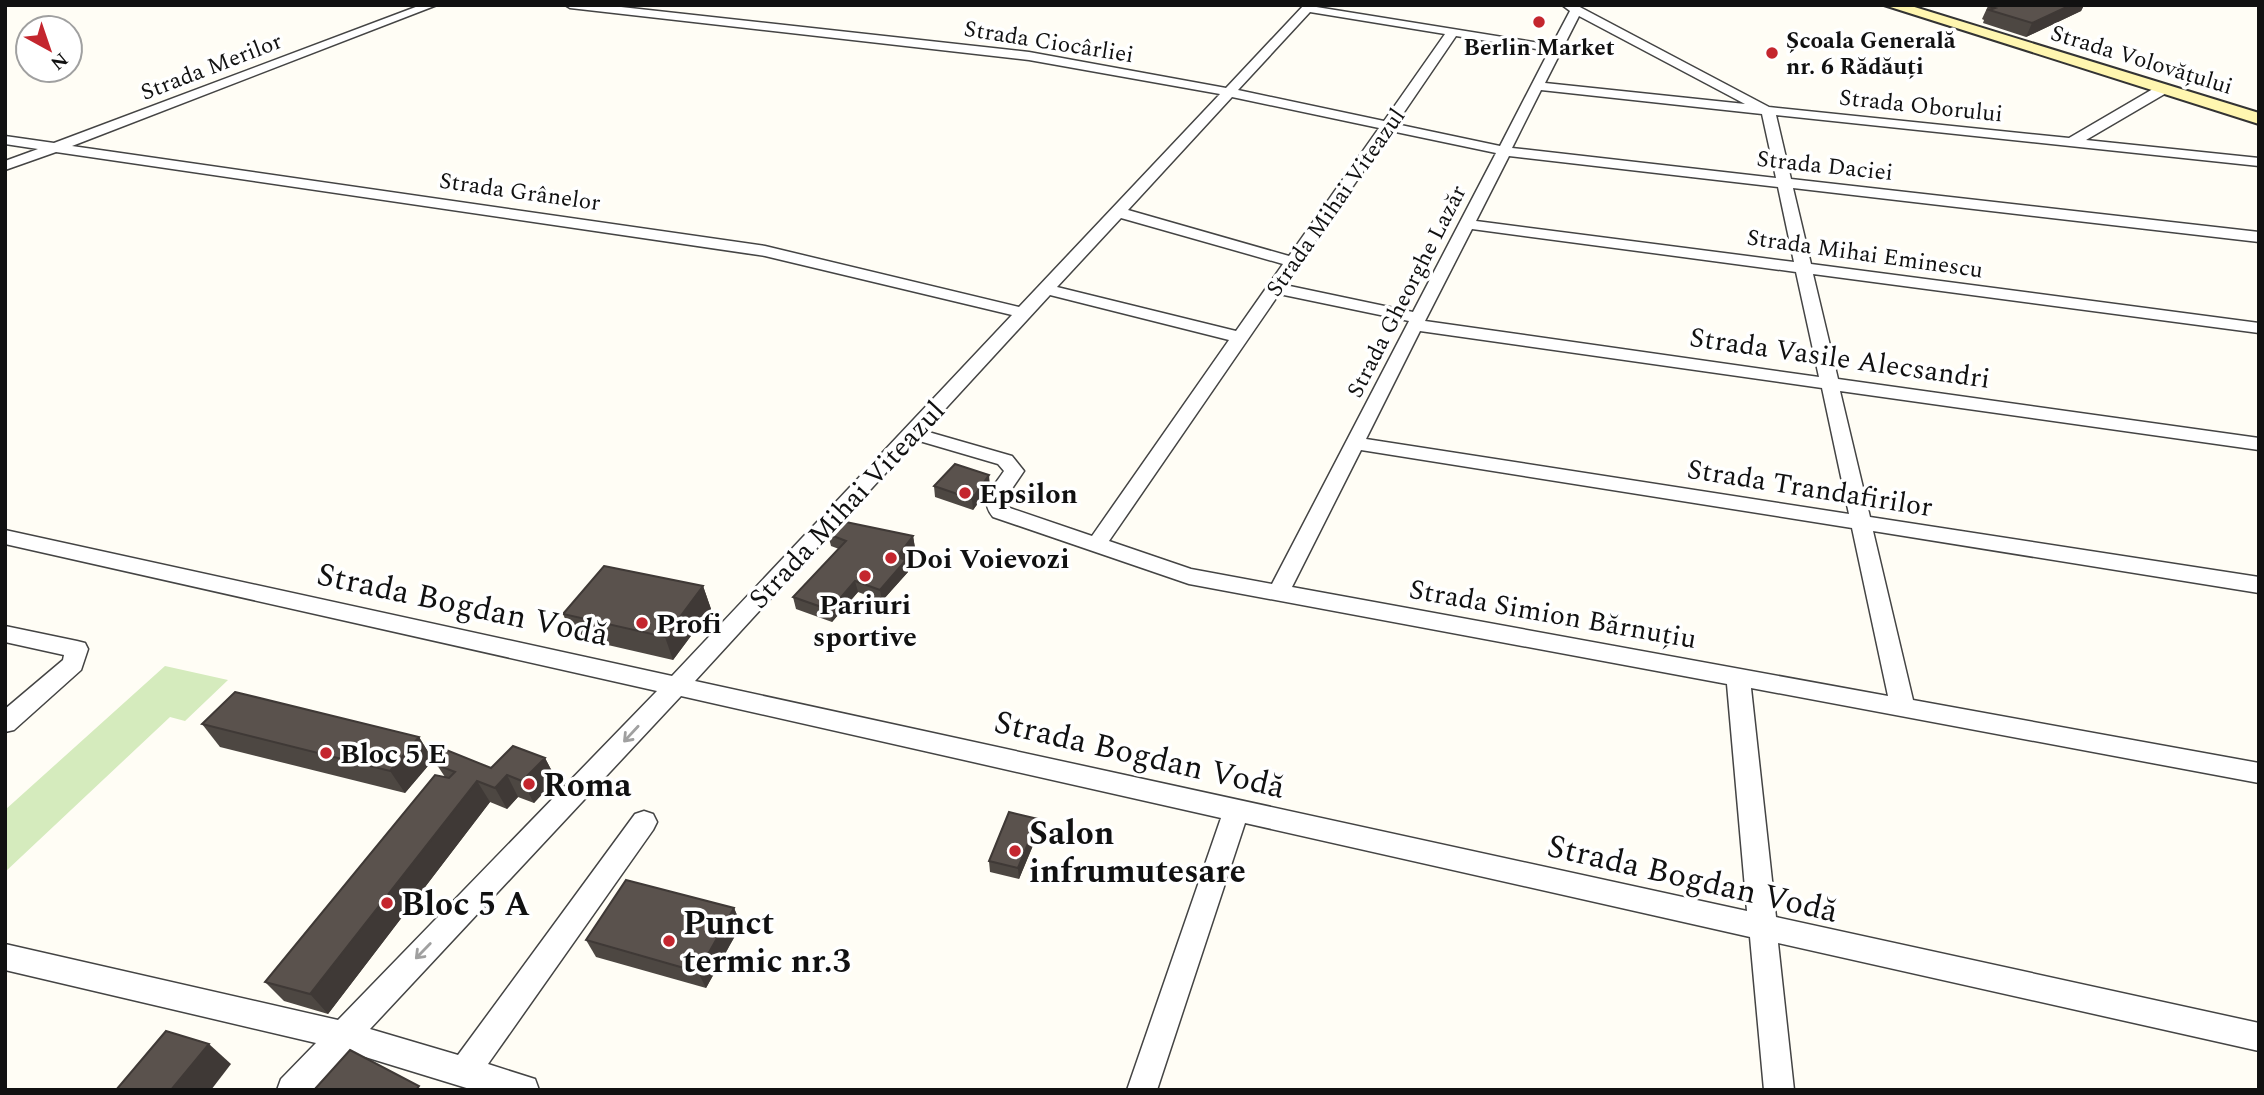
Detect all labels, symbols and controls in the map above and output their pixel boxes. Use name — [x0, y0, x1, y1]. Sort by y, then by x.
street label: Strada Ciocârliei — [961, 12, 1136, 73]
north arrow — [14, 14, 84, 84]
marker: Berlin Market — [1531, 14, 1547, 30]
street label: Strada Volovățului — [2046, 16, 2237, 105]
street label: Strada Merilor — [136, 24, 287, 110]
place label: Școala Generală nr. 6 Rădăuți — [1786, 24, 1956, 85]
place label: Berlin Market — [1463, 31, 1615, 66]
text: N — [44, 45, 74, 77]
marker: Școala Generală nr. 6 Rădăuți — [1764, 45, 1780, 61]
street label: Strada Oborului — [1837, 81, 2004, 132]
street label: Strada Mihai Viteazul — [1258, 101, 1415, 304]
street label: Strada Daciei — [1755, 142, 1895, 191]
street label: Strada Grânelor — [437, 164, 603, 221]
street label: Strada Gheorghe Lazăr — [1338, 179, 1476, 404]
street label: Strada Mihai Eminescu — [1744, 221, 1985, 288]
street label: Strada Vasile Alecsandri — [1687, 316, 1993, 401]
street label: Strada Mihai Viteazul — [739, 391, 956, 619]
street label: Strada Trandafirilor — [1684, 448, 1936, 529]
place label: Epsilon — [979, 473, 1078, 516]
marker: Epsilon — [957, 485, 973, 501]
place label: Doi Voievozi — [905, 538, 1070, 581]
street label: Strada Bogdan Vodă — [312, 550, 613, 660]
marker: Doi Voievozi — [883, 550, 899, 566]
marker: Pariuri sportive — [857, 568, 873, 584]
street label: Strada Simion Bărnuțiu — [1406, 568, 1700, 661]
place label: Pariuri sportive — [813, 584, 917, 659]
place label: Profi — [656, 603, 722, 646]
marker: Profi — [634, 615, 650, 631]
street label: Strada Bogdan Vodă — [989, 697, 1290, 813]
one-way arrow — [623, 725, 640, 742]
place label: Bloc 5 E — [340, 733, 447, 776]
marker: Bloc 5 E — [318, 745, 334, 761]
place label: Roma — [543, 761, 632, 811]
marker: Roma — [521, 776, 537, 792]
place label: Salon infrumutesare — [1029, 809, 1246, 897]
street label: Strada Bogdan Vodă — [1542, 821, 1843, 937]
marker: Salon infrumutesare — [1007, 843, 1023, 859]
place label: Bloc 5 A — [401, 880, 530, 930]
marker: Bloc 5 A — [379, 895, 395, 911]
place label: Punct termic nr.3 — [683, 899, 851, 987]
marker: Punct termic nr.3 — [661, 933, 677, 949]
one-way arrow — [414, 942, 431, 959]

